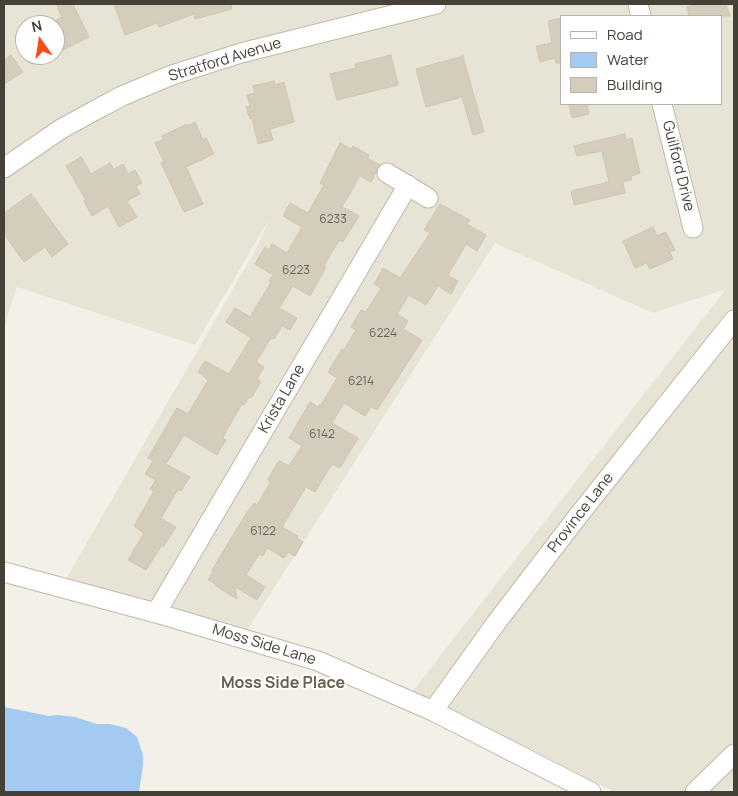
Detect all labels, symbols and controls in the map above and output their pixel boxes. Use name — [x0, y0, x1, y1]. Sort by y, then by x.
north arrow — [15, 15, 65, 65]
text: N — [30, 15, 44, 36]
legend — [560, 15, 723, 105]
text: Road — [607, 24, 643, 45]
street label: Stratford Avenue — [166, 34, 284, 86]
text: Water — [607, 49, 649, 70]
text: Building — [607, 74, 662, 95]
street label: Guilford Drive — [658, 119, 698, 213]
house number: 6233 — [319, 213, 347, 227]
house number: 6223 — [282, 264, 310, 278]
house number: 6224 — [369, 327, 397, 341]
street label: Krista Lane — [255, 361, 309, 437]
house number: 6214 — [348, 375, 374, 389]
house number: 6142 — [309, 428, 335, 442]
street label: Province Lane — [544, 470, 618, 556]
house number: 6122 — [250, 525, 276, 539]
street label: Moss Side Lane — [210, 621, 318, 669]
district label: Moss Side Place — [221, 674, 345, 694]

